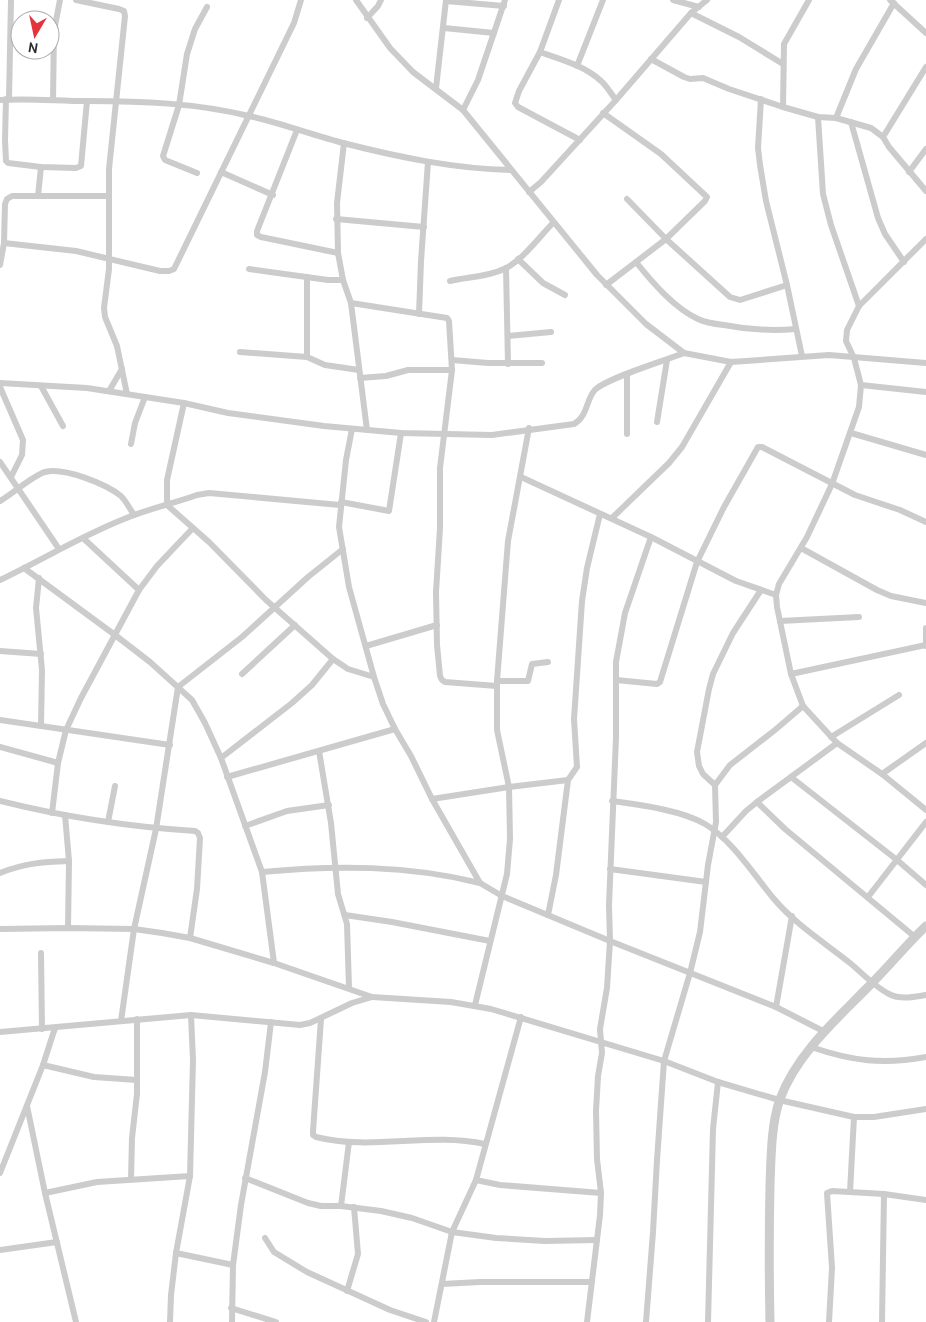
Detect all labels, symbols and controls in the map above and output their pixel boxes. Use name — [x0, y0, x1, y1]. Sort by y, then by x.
north arrow — [10, 10, 60, 60]
text: N — [27, 38, 39, 58]

